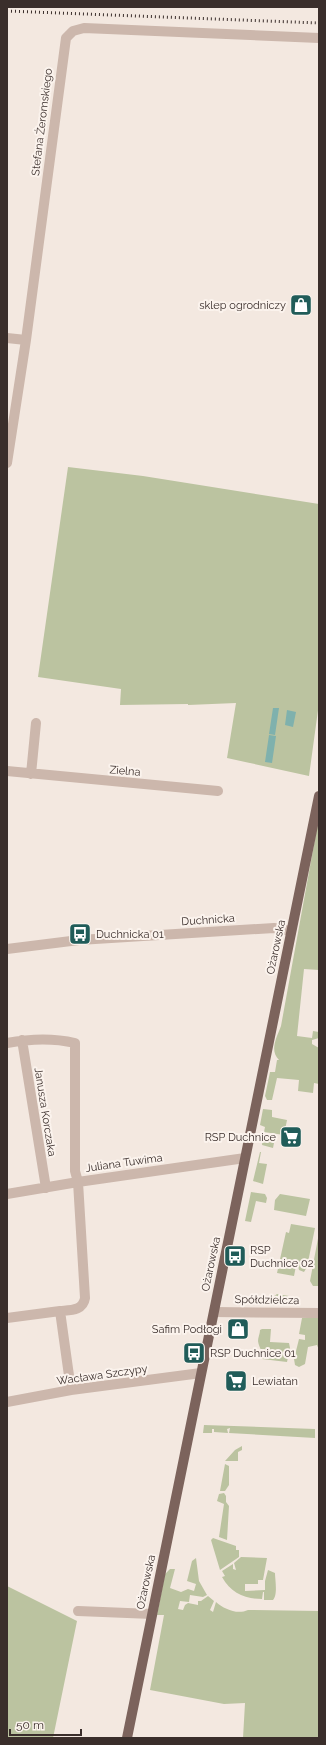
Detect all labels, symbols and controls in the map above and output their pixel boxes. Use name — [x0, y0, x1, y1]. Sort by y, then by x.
street label: Stefana Żeromskiego — [29, 67, 55, 177]
shop icon: sklep ogrodniczy — [288, 292, 314, 318]
place label: sklep ogrodniczy — [199, 299, 286, 312]
street label: Zielna — [109, 763, 141, 779]
street label: Duchnicka — [181, 912, 235, 928]
street label: Ożarowska — [264, 918, 288, 976]
bus stop icon: Duchnicka 01 — [67, 921, 93, 947]
place label: Duchnicka 01 — [96, 928, 164, 941]
street label: Janusza Korczaka — [32, 1067, 58, 1157]
supermarket icon: RSP Duchnice — [278, 1124, 304, 1150]
place label: RSP Duchnice — [205, 1131, 277, 1144]
street label: Juliana Tuwima — [85, 1151, 163, 1175]
street label: Ożarowska — [199, 1235, 223, 1293]
bus stop icon: RSP Duchnice 02 — [222, 1243, 248, 1269]
place label: RSP Duchnice 02 — [250, 1244, 314, 1270]
street label: Spółdzielcza — [235, 1293, 299, 1307]
shop icon: Safim Podłogi — [225, 1316, 251, 1342]
place label: Safim Podłogi — [152, 1323, 222, 1336]
bus stop icon: RSP Duchnice 01 — [181, 1340, 207, 1366]
place label: RSP Duchnice 01 — [210, 1347, 296, 1360]
street label: Wacława Szczypy — [56, 1362, 148, 1388]
supermarket icon: Lewiatan — [223, 1368, 249, 1394]
place label: Lewiatan — [252, 1375, 298, 1388]
street label: Ożarowska — [134, 1553, 158, 1611]
scale bar — [10, 1711, 81, 1737]
text: 50 m — [16, 1718, 44, 1732]

